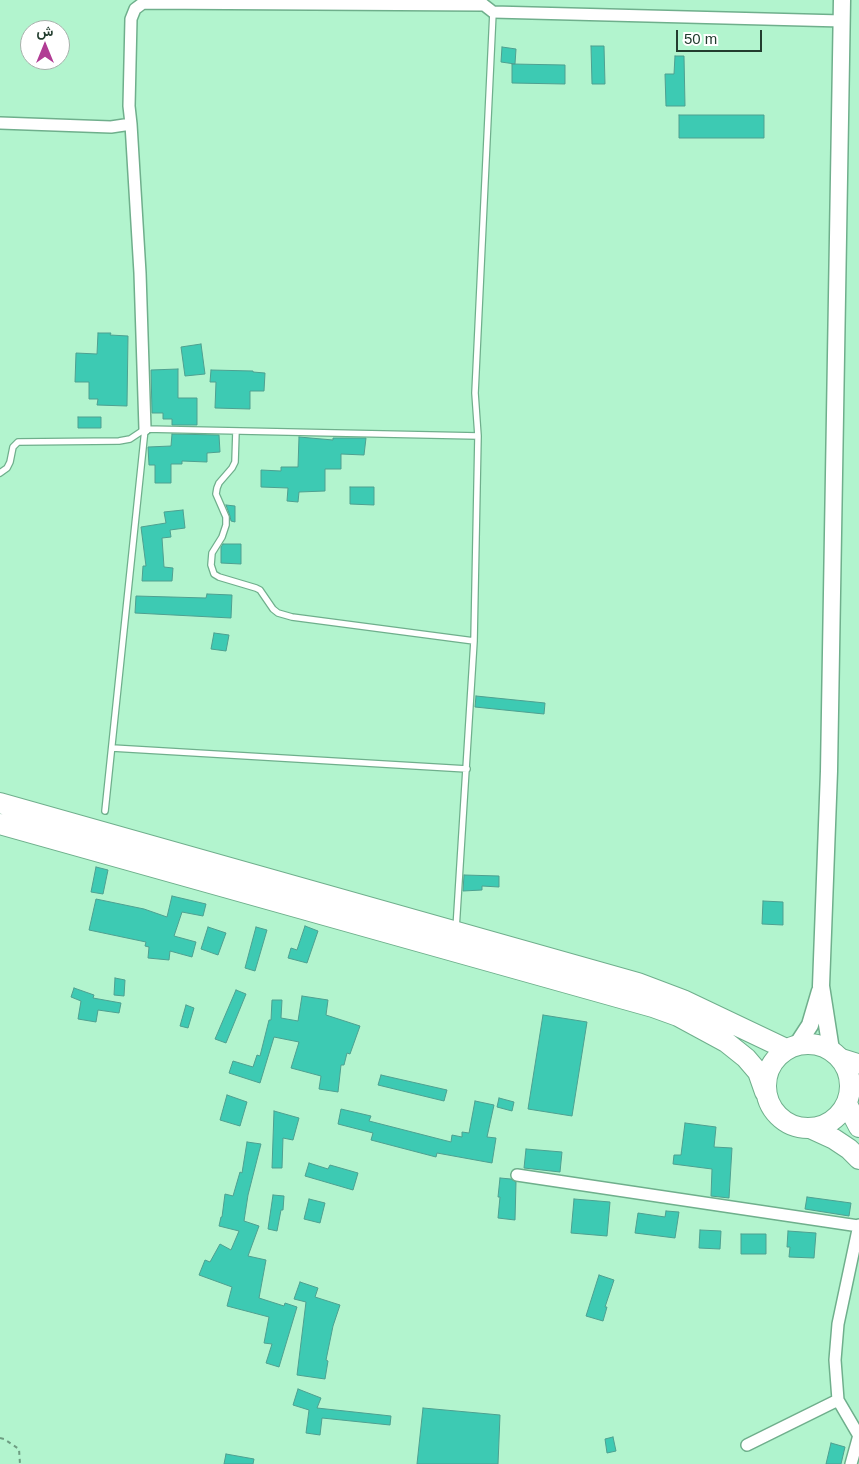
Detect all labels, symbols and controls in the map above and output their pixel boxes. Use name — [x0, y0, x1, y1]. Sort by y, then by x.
north arrow — [20, 20, 70, 70]
scale bar — [679, 20, 765, 52]
text: ش — [37, 23, 53, 39]
text: 50 m — [684, 30, 717, 47]

